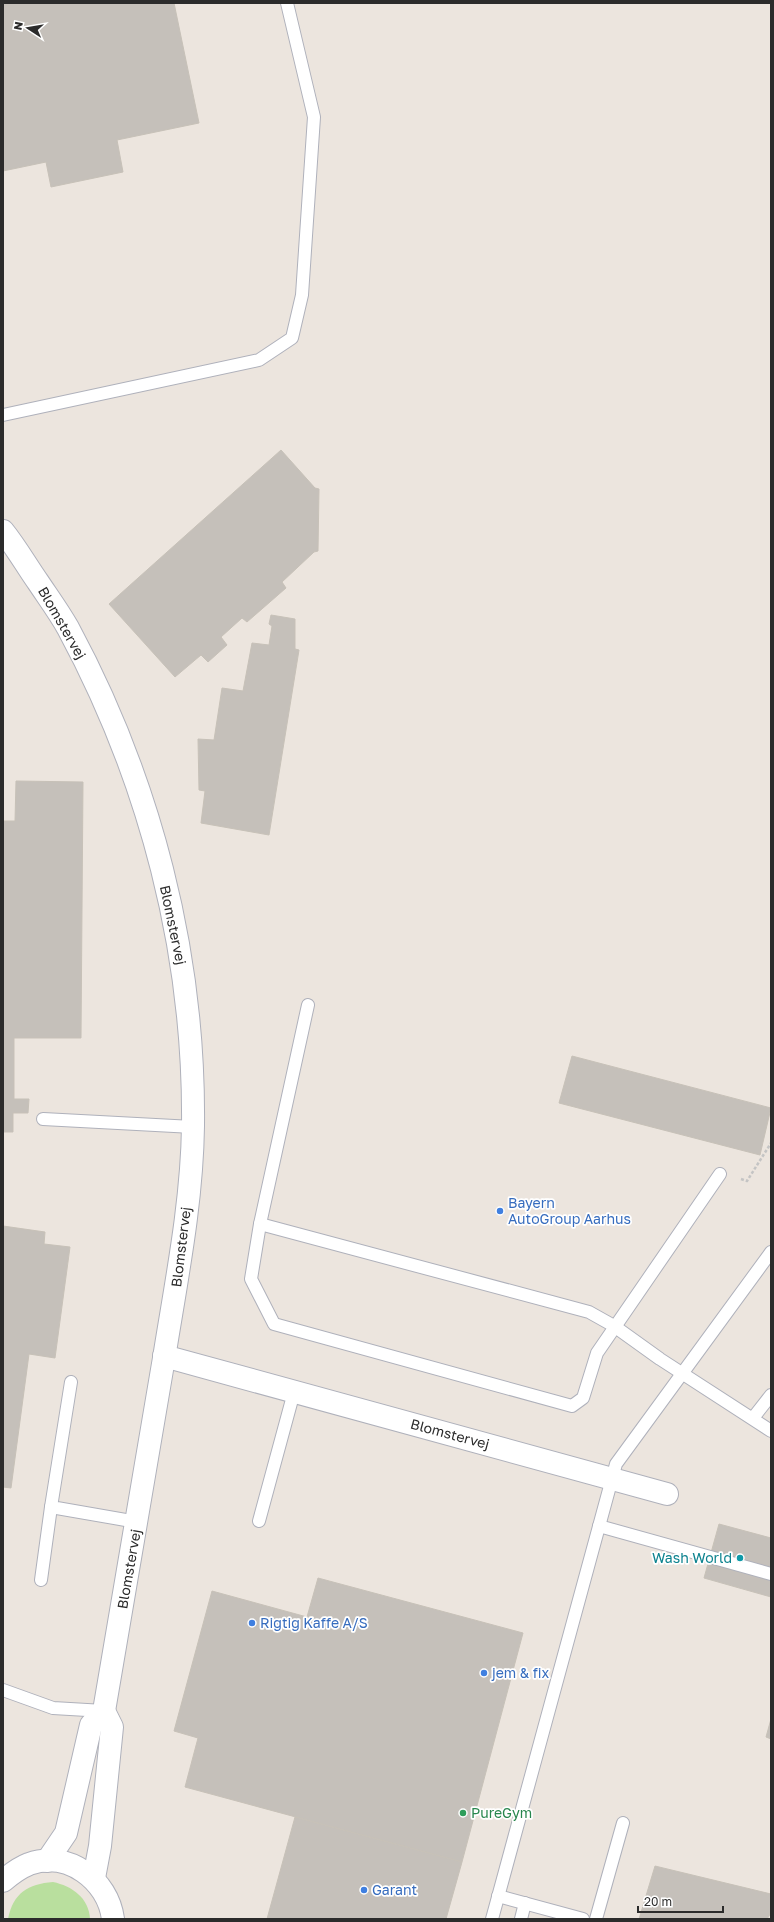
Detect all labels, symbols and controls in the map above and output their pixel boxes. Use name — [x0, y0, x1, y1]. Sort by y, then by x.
north arrow — [8, 8, 48, 48]
text: N — [11, 20, 25, 31]
street label: Blomstervej — [35, 583, 90, 662]
street label: Blomstervej — [157, 884, 190, 966]
place label: Bayern AutoGroup Aarhus — [508, 1194, 631, 1227]
street label: Blomstervej — [167, 1206, 194, 1288]
marker: Bayern AutoGroup Aarhus — [495, 1206, 505, 1216]
street label: Blomstervej — [409, 1415, 491, 1452]
street label: Blomstervej — [113, 1528, 144, 1610]
place label: Wash World — [652, 1549, 732, 1566]
marker: Wash World — [735, 1553, 745, 1563]
place label: Rigtig Kaffe A/S — [260, 1614, 368, 1631]
marker: Rigtig Kaffe A/S — [247, 1618, 257, 1628]
place label: jem & fix — [491, 1664, 550, 1681]
marker: jem & fix — [479, 1668, 489, 1678]
place label: PureGym — [471, 1804, 532, 1821]
marker: PureGym — [458, 1808, 468, 1818]
place label: Garant — [372, 1881, 417, 1898]
marker: Garant — [359, 1885, 369, 1895]
scale bar — [638, 1888, 723, 1914]
text: 20 m — [644, 1894, 672, 1909]

